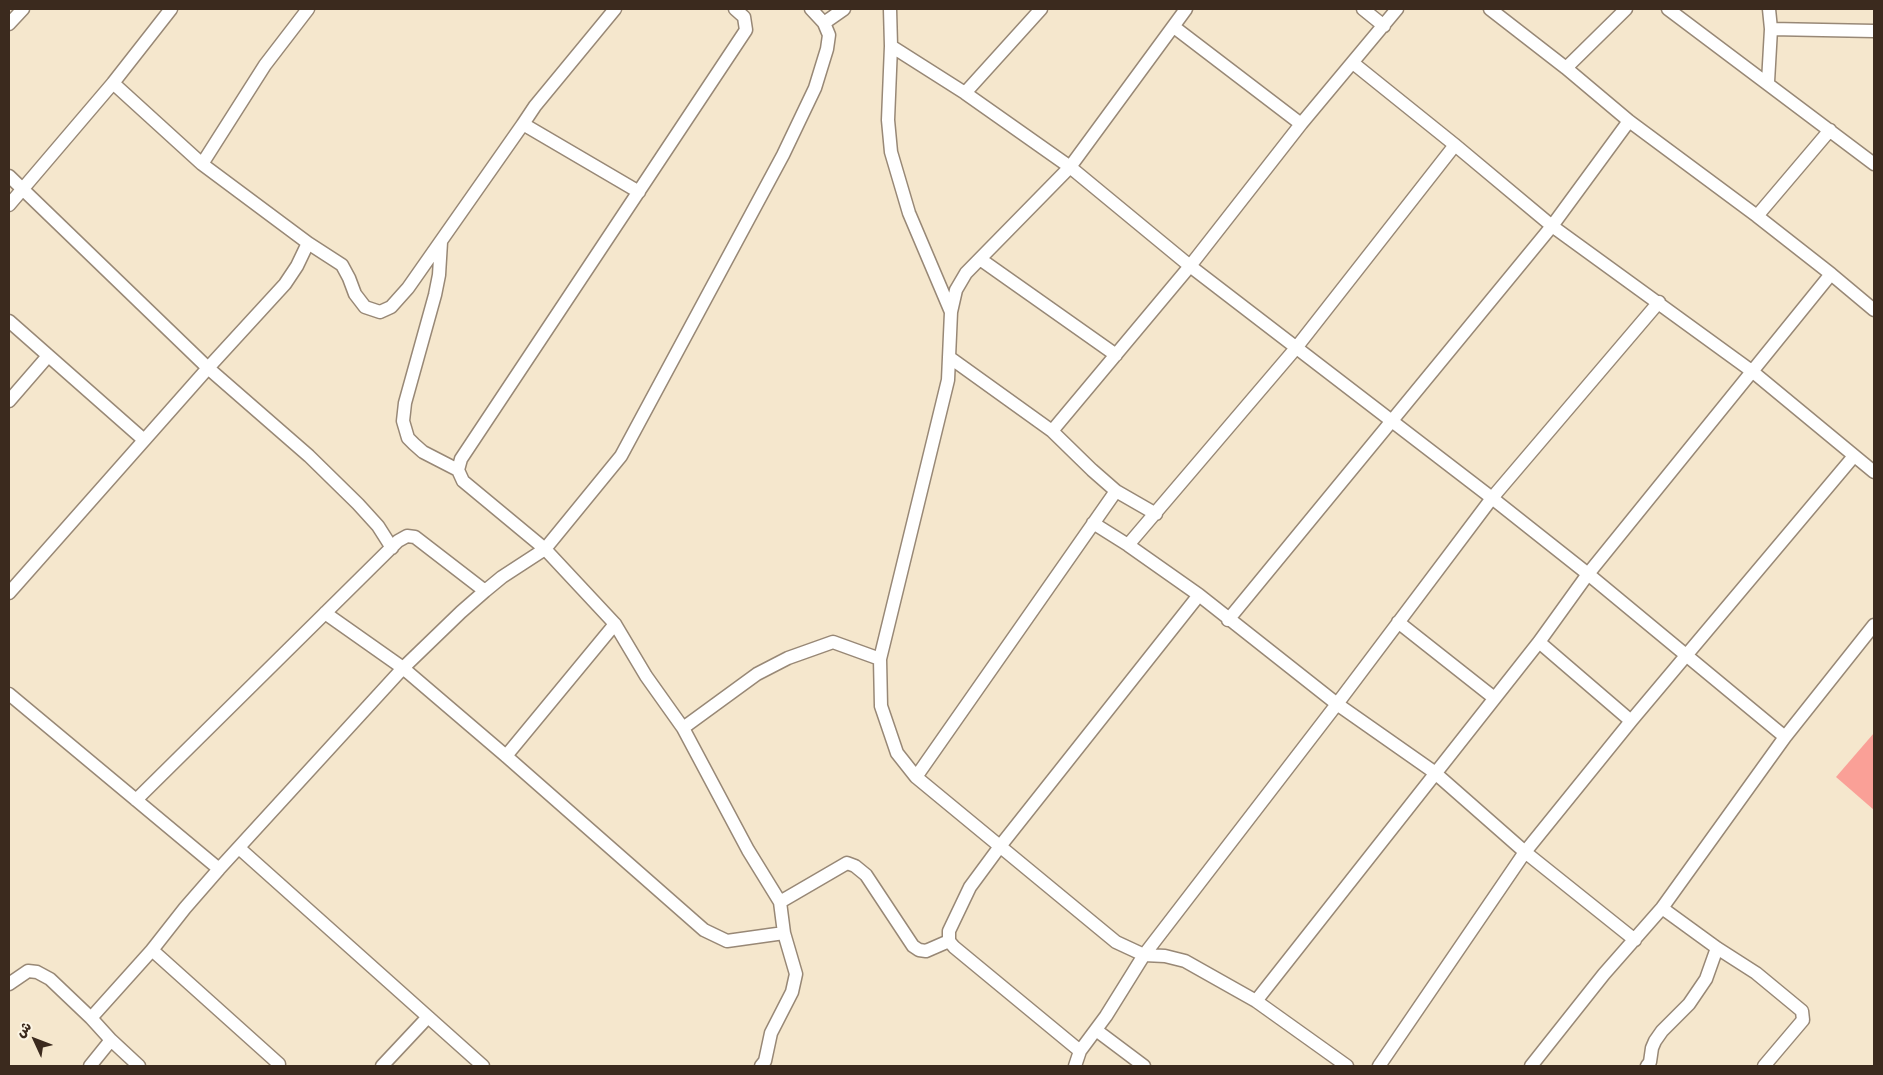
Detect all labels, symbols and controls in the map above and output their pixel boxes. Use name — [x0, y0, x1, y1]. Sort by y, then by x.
north arrow — [10, 1015, 60, 1065]
text: ش — [12, 1018, 35, 1041]

